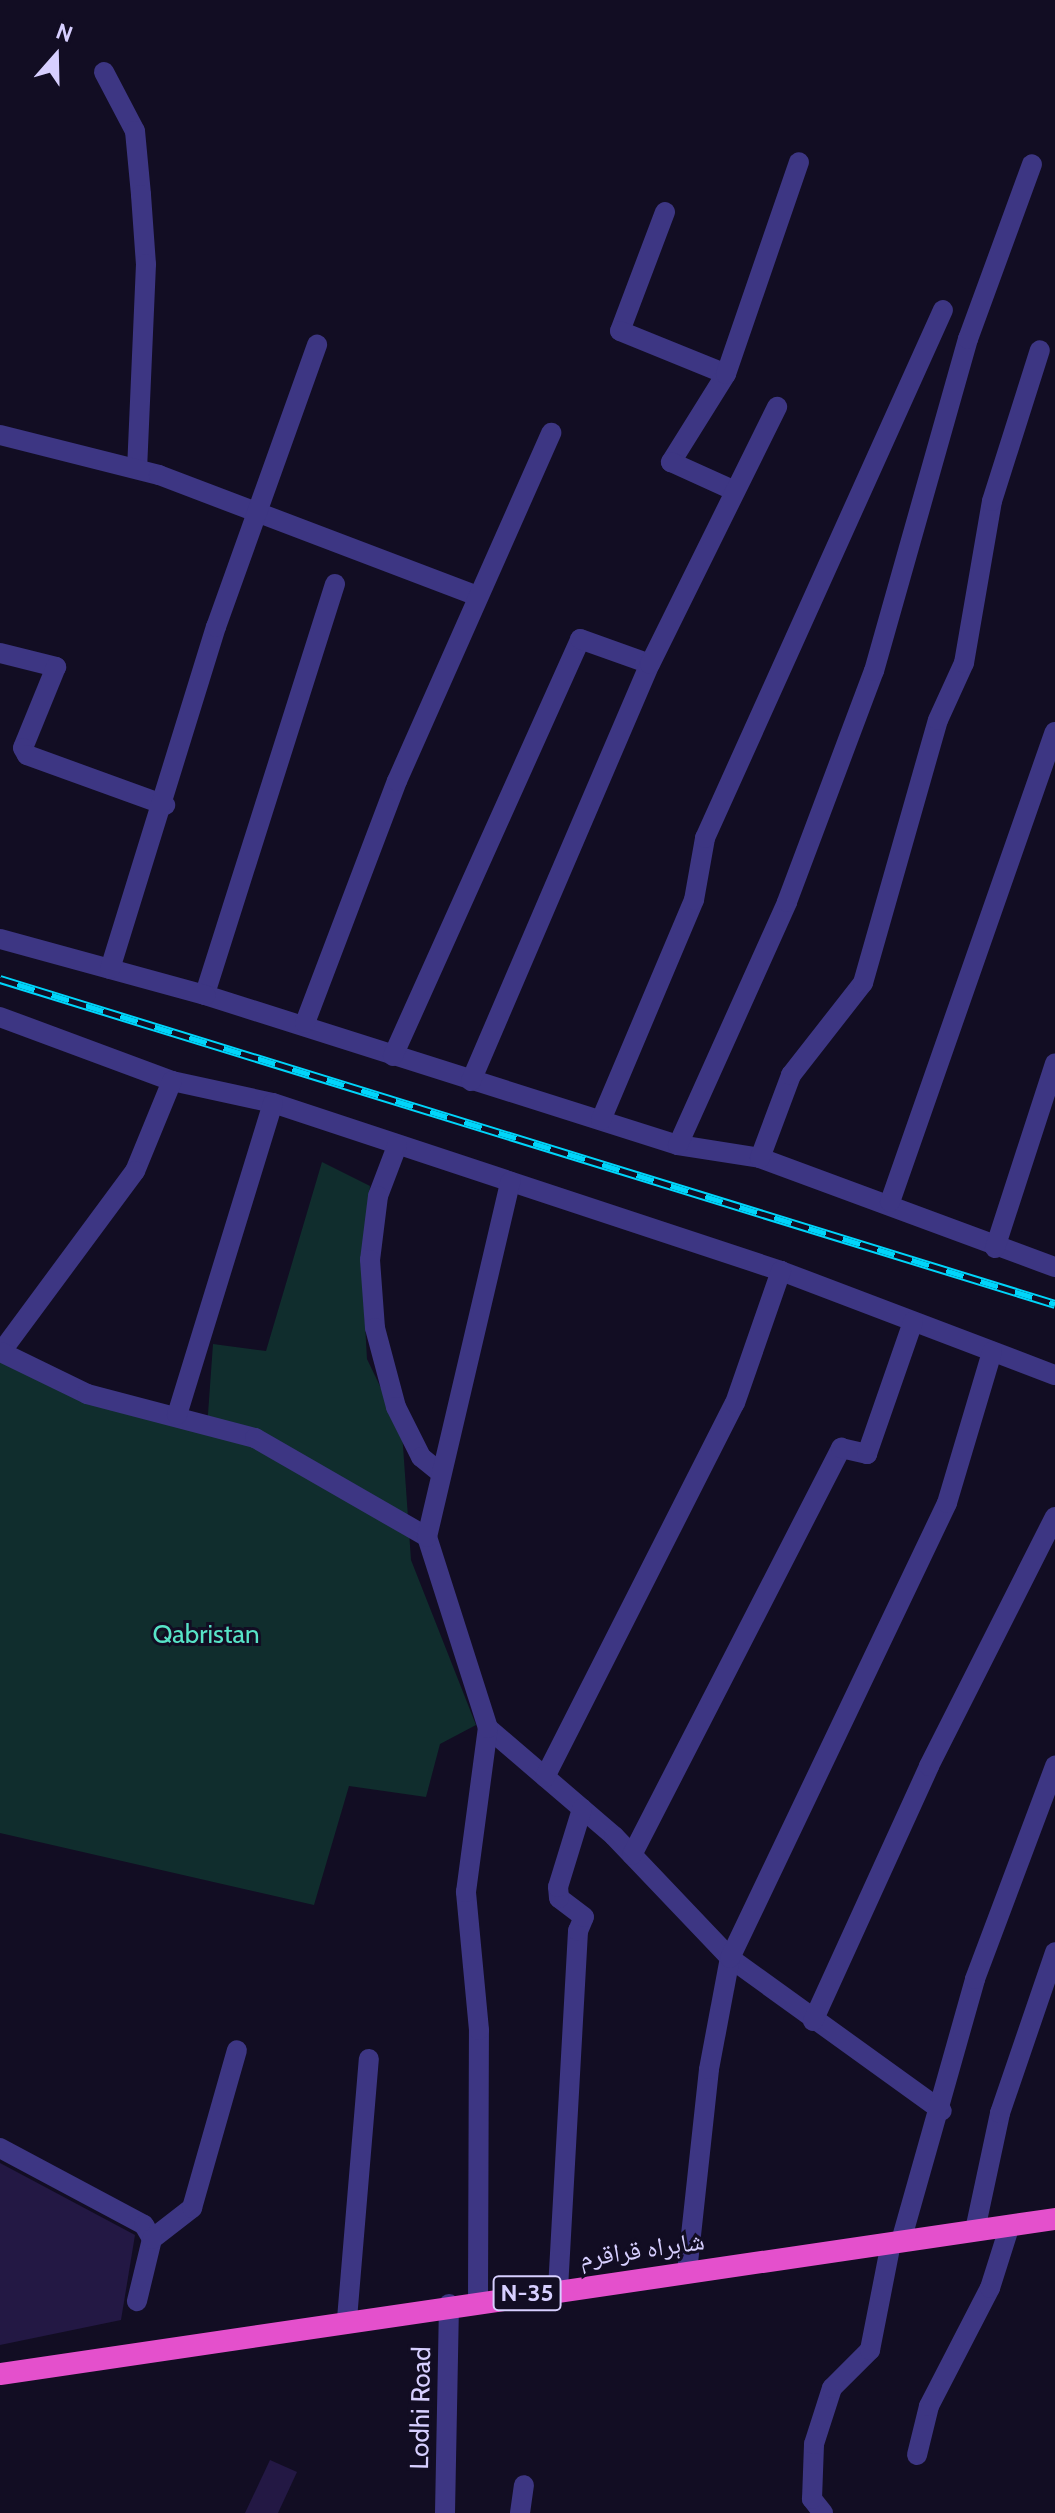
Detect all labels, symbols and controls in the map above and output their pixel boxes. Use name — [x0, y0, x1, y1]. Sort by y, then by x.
north arrow — [16, 16, 96, 96]
text: N — [52, 18, 76, 48]
park label: Qabristan — [153, 1619, 259, 1651]
street label: شاہراہ قراقرم — [578, 2226, 706, 2274]
road number: N-35 — [491, 2273, 563, 2313]
street label: Lodhi Road — [404, 2346, 438, 2470]

